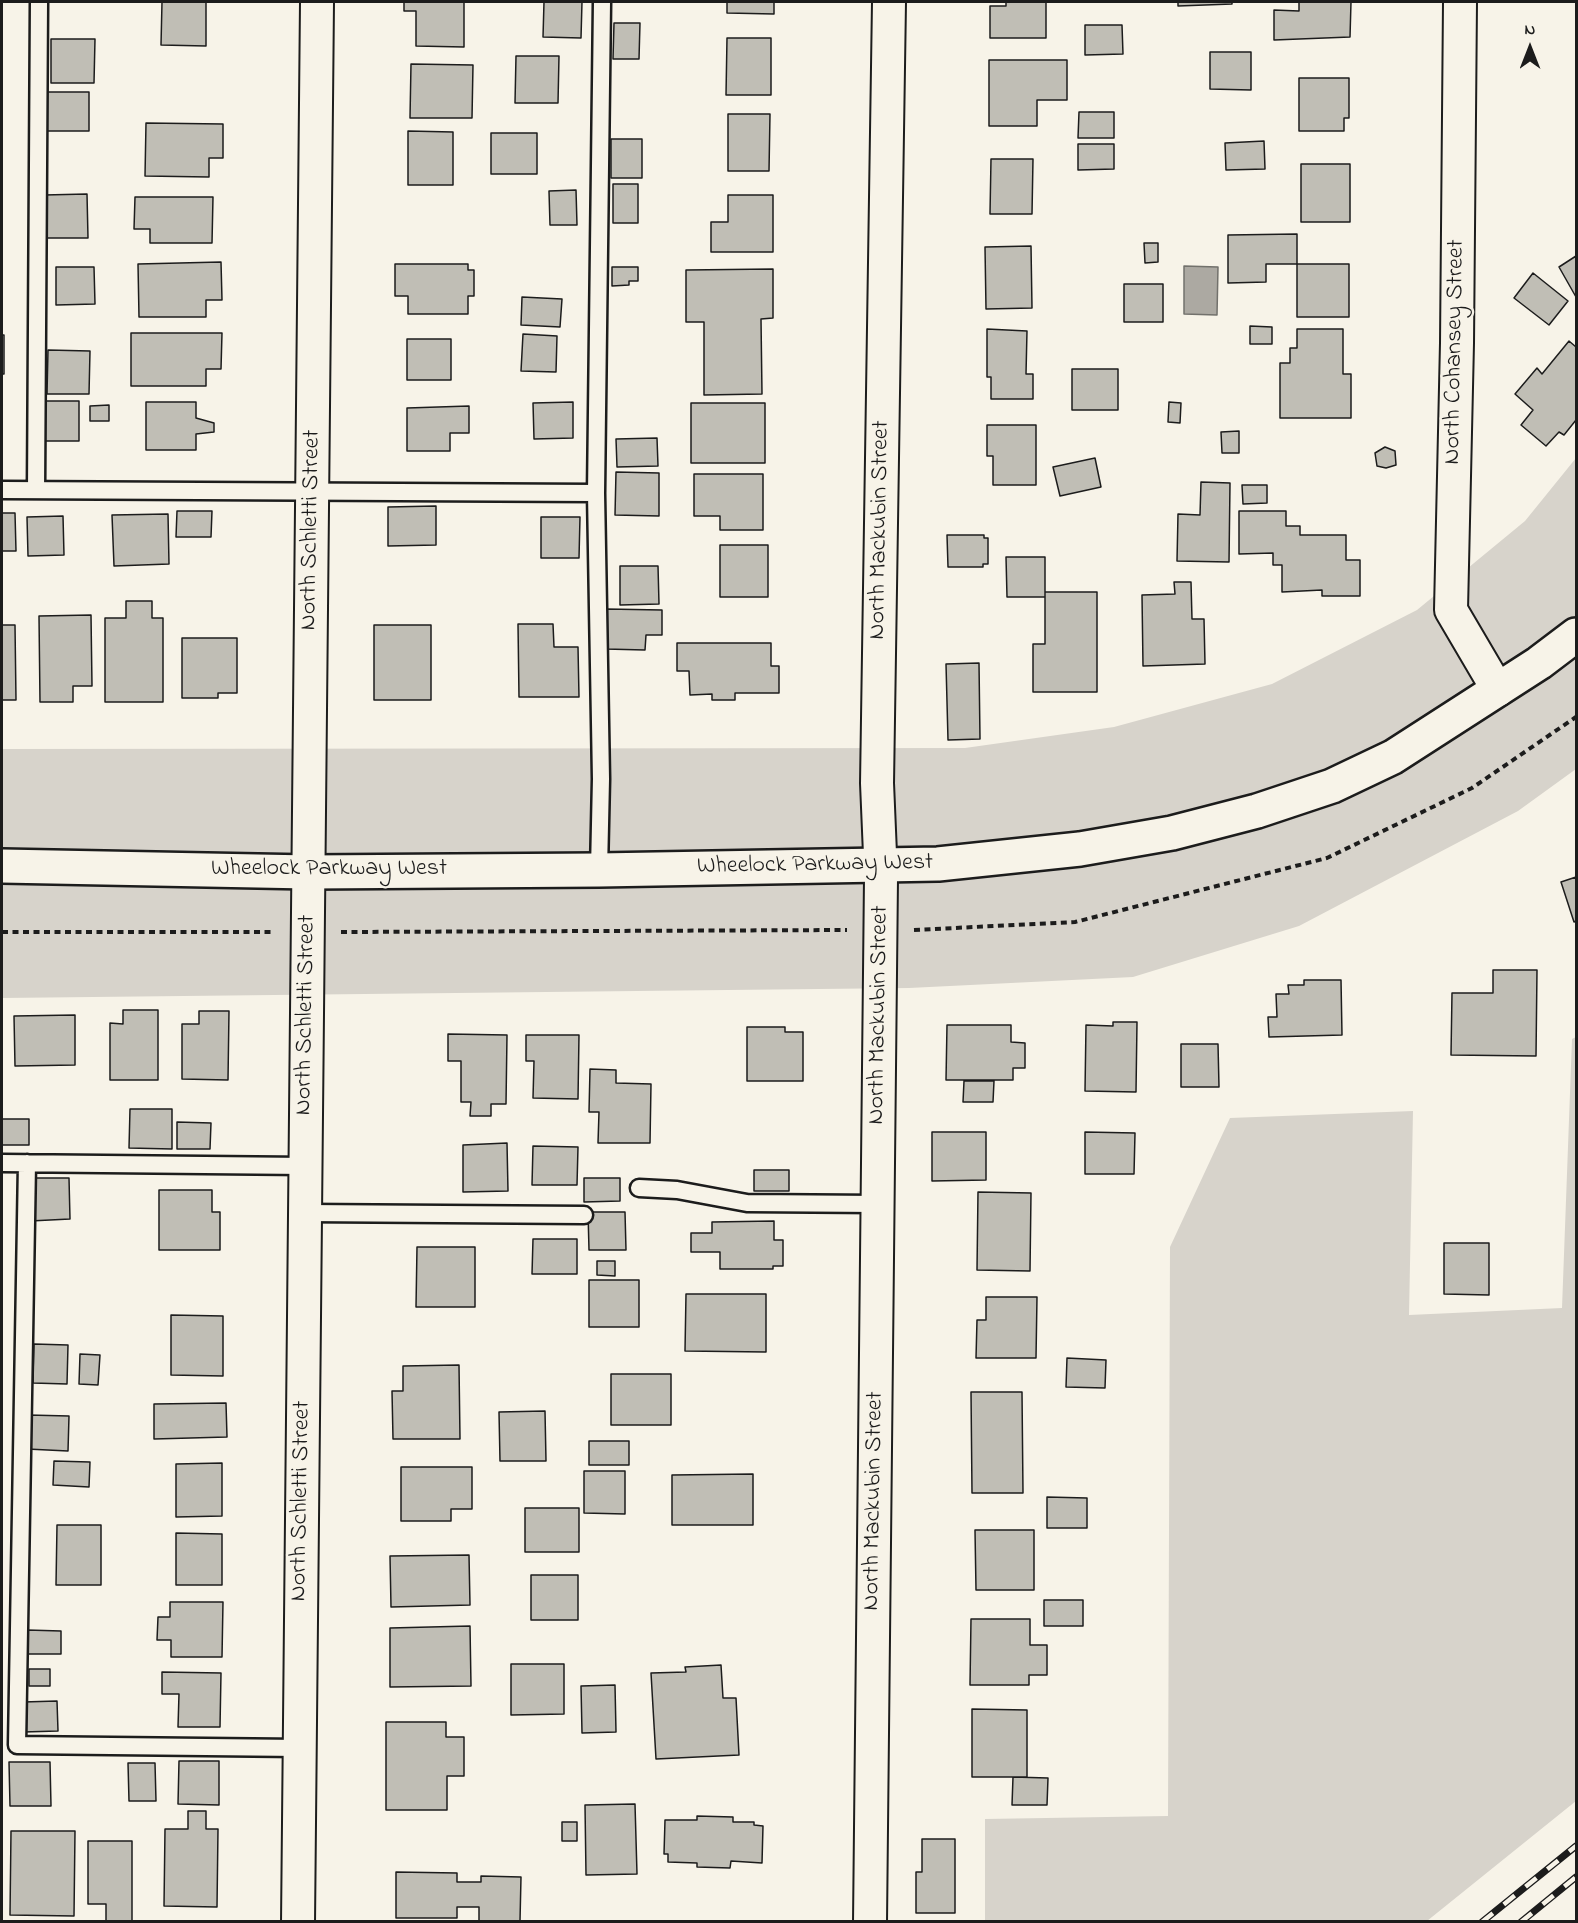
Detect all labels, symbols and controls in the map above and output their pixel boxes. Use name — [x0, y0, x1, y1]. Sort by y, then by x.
north arrow — [1500, 18, 1560, 78]
text: N — [1525, 18, 1535, 42]
street label: North Cohansey Street — [1440, 239, 1472, 465]
street label: North Mackubin Street — [865, 420, 897, 640]
street label: North Schletti Street — [296, 429, 328, 631]
street label: Wheelock Parkway West — [697, 850, 933, 882]
street label: Wheelock Parkway West — [211, 856, 447, 884]
street label: North Mackubin Street — [864, 905, 896, 1125]
street label: North Schletti Street — [291, 914, 323, 1116]
street label: North Mackubin Street — [859, 1391, 891, 1611]
street label: North Schletti Street — [286, 1400, 318, 1602]

